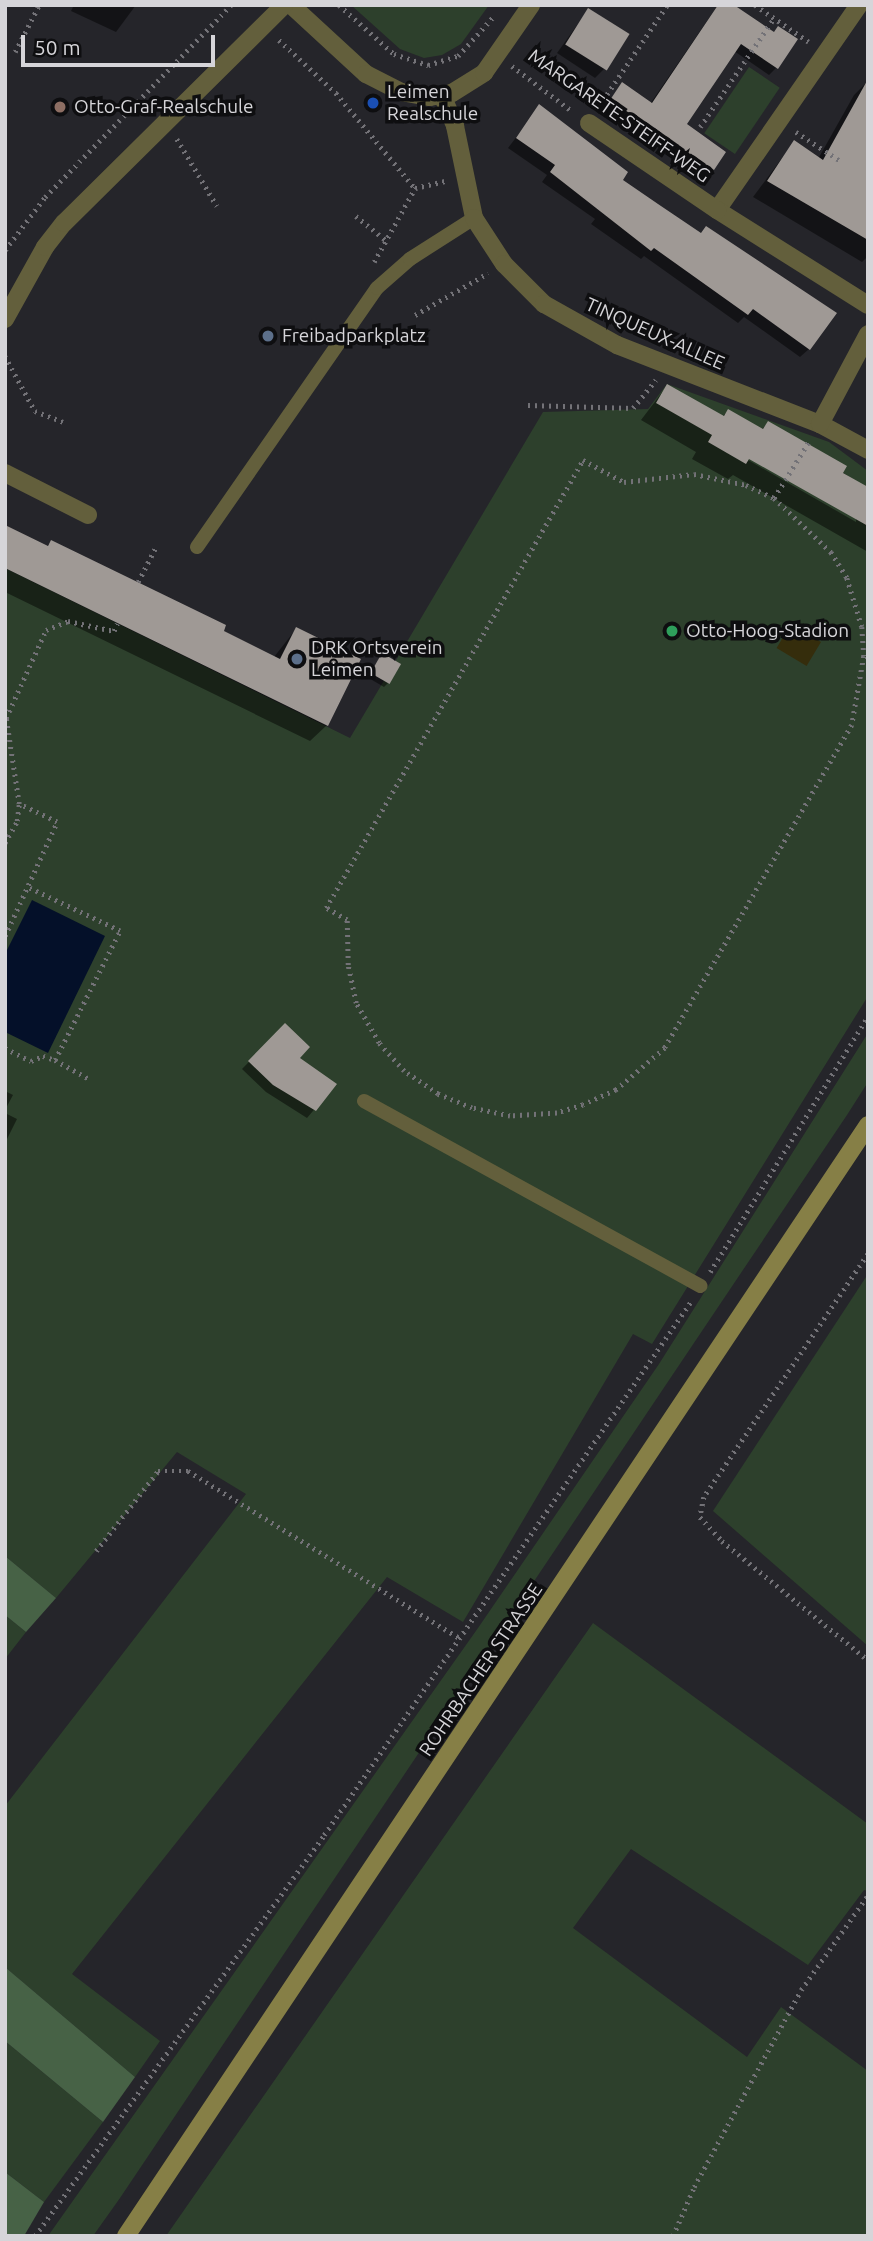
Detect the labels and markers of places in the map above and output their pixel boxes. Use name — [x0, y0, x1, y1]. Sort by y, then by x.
place label: Leimen Realschule — [387, 81, 478, 125]
marker: Leimen Realschule — [365, 95, 381, 111]
place label: Otto-Graf-Realschule — [74, 96, 253, 118]
marker: Otto-Graf-Realschule — [52, 99, 68, 115]
place label: Freibadparkplatz — [282, 325, 426, 347]
marker: Freibadparkplatz — [260, 328, 276, 344]
place label: Otto-Hoog-Stadion — [686, 620, 849, 642]
marker: Otto-Hoog-Stadion — [664, 623, 680, 639]
place label: DRK Ortsverein Leimen — [311, 637, 443, 681]
marker: DRK Ortsverein Leimen — [289, 651, 305, 667]

